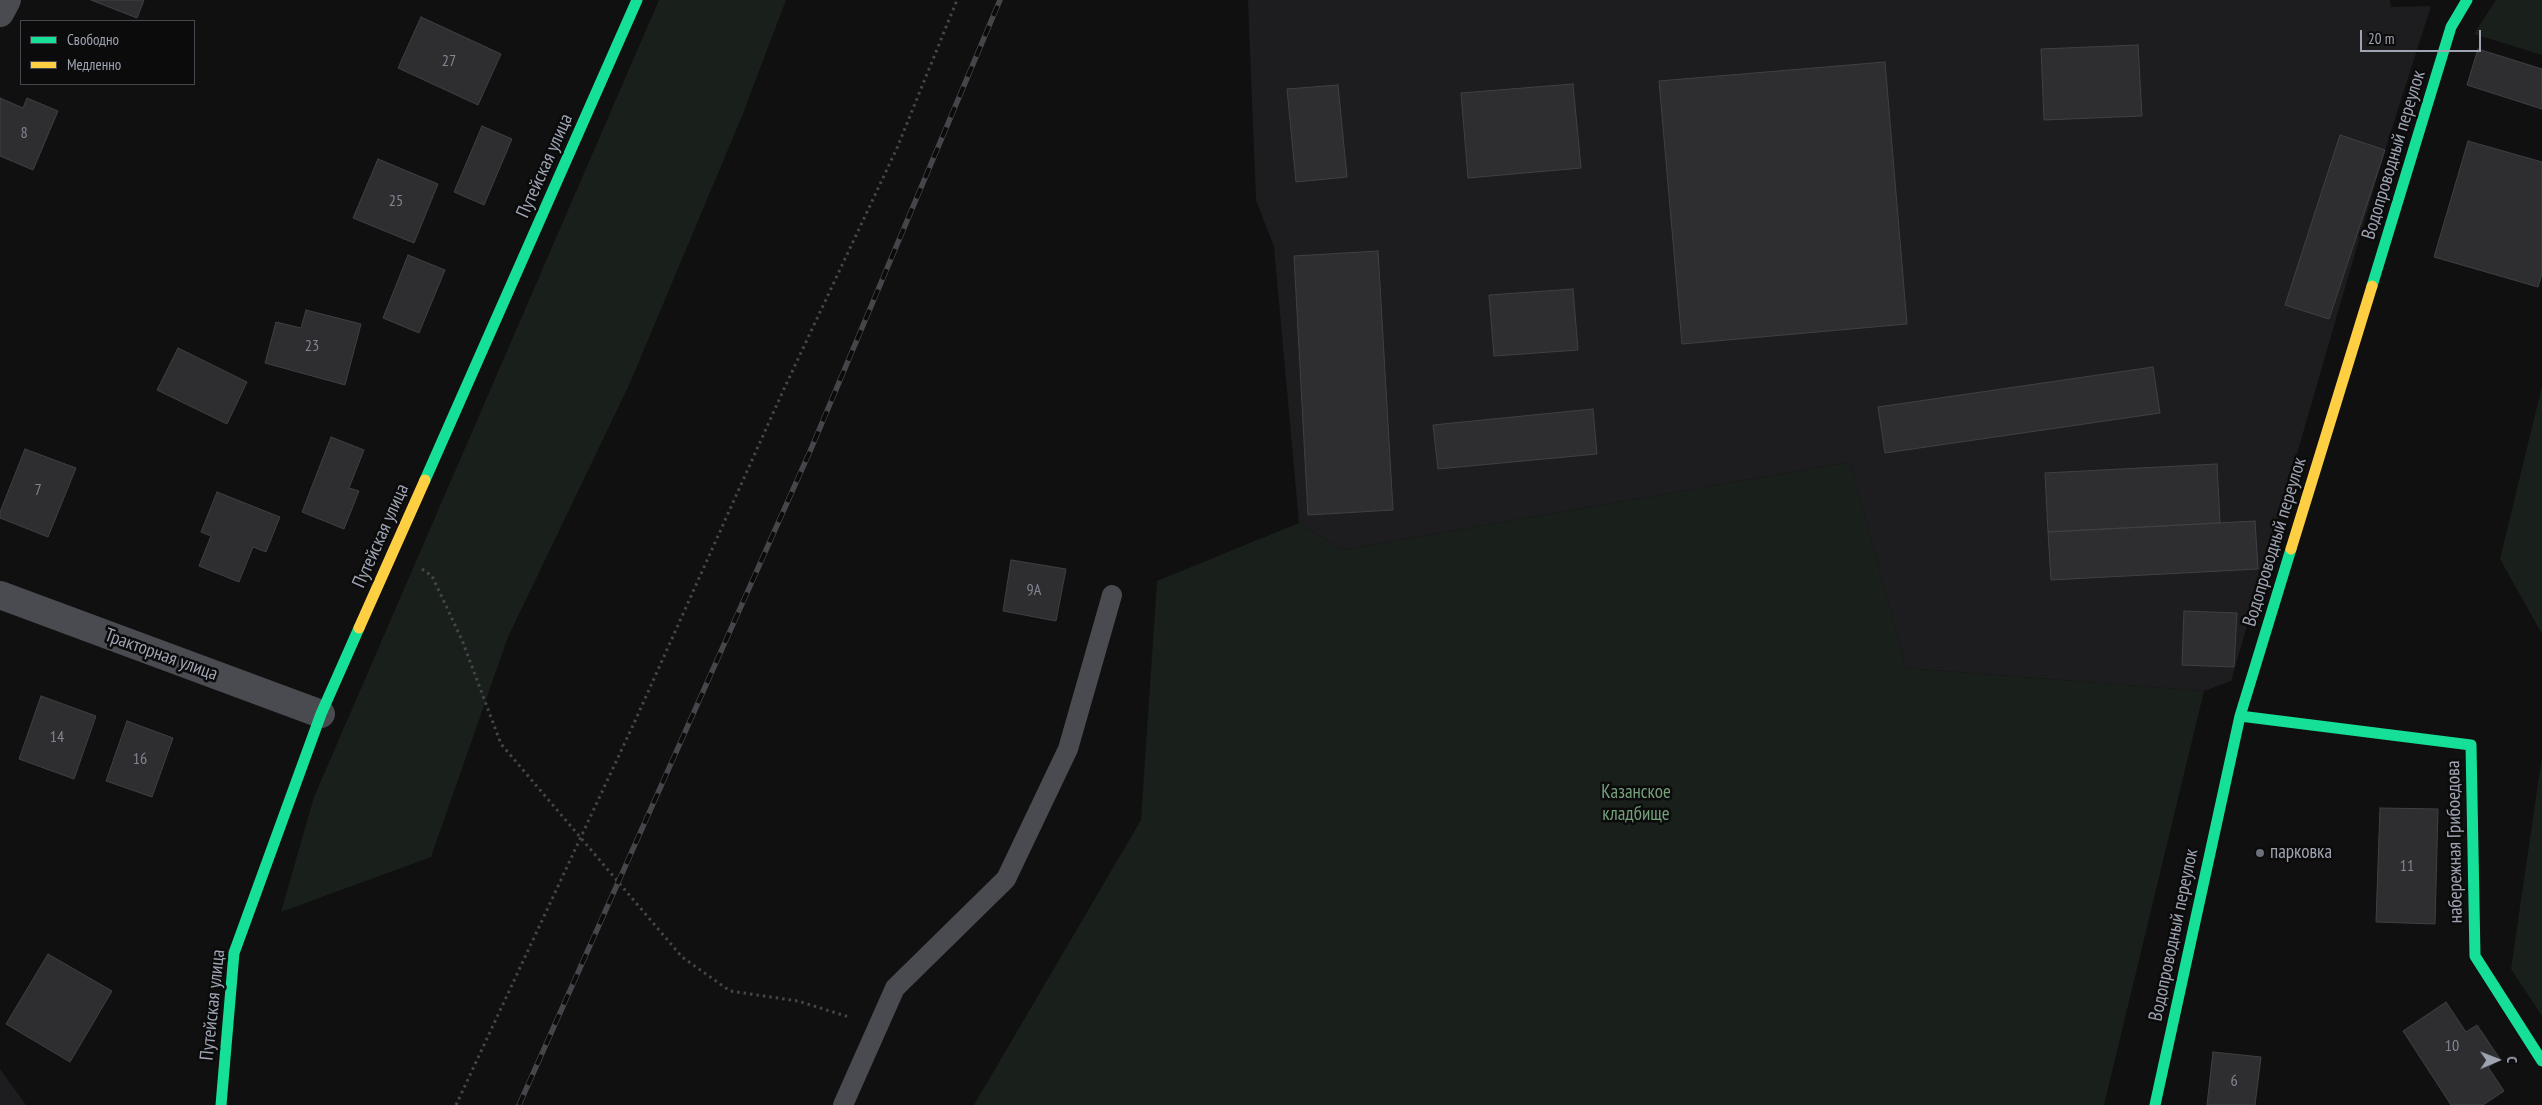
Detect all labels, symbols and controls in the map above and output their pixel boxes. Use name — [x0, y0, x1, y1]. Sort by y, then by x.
legend — [20, 20, 195, 85]
scale bar — [2362, 20, 2483, 52]
text: 20 m — [2368, 29, 2394, 48]
text: Свободно — [67, 30, 119, 49]
house number: 27 — [442, 51, 456, 71]
text: Медленно — [67, 55, 121, 74]
street label: Водопроводный переулок — [2357, 68, 2431, 242]
street label: Путейская улица — [512, 110, 578, 222]
house number: 8 — [20, 123, 28, 143]
house number: 25 — [389, 191, 403, 211]
house number: 23 — [305, 336, 319, 356]
street label: Водопроводный переулок — [2238, 455, 2312, 629]
house number: 7 — [34, 480, 42, 500]
street label: Путейская улица — [348, 480, 414, 592]
house number: 9А — [1027, 580, 1041, 600]
street label: Тракторная улица — [101, 624, 221, 686]
house number: 14 — [50, 727, 64, 747]
house number: 16 — [133, 749, 147, 769]
street label: набережная Грибоедова — [2442, 760, 2468, 924]
park label: Казанское кладбище — [1601, 782, 1671, 826]
place label: парковка — [2270, 842, 2332, 864]
street label: Водопроводный переулок — [2145, 847, 2203, 1023]
marker: парковка — [2254, 847, 2266, 859]
house number: 11 — [2400, 856, 2414, 876]
street label: Путейская улица — [196, 948, 230, 1062]
north arrow — [2472, 1035, 2522, 1085]
house number: 10 — [2445, 1036, 2459, 1056]
text: С — [2503, 1056, 2521, 1063]
house number: 6 — [2230, 1071, 2238, 1091]

